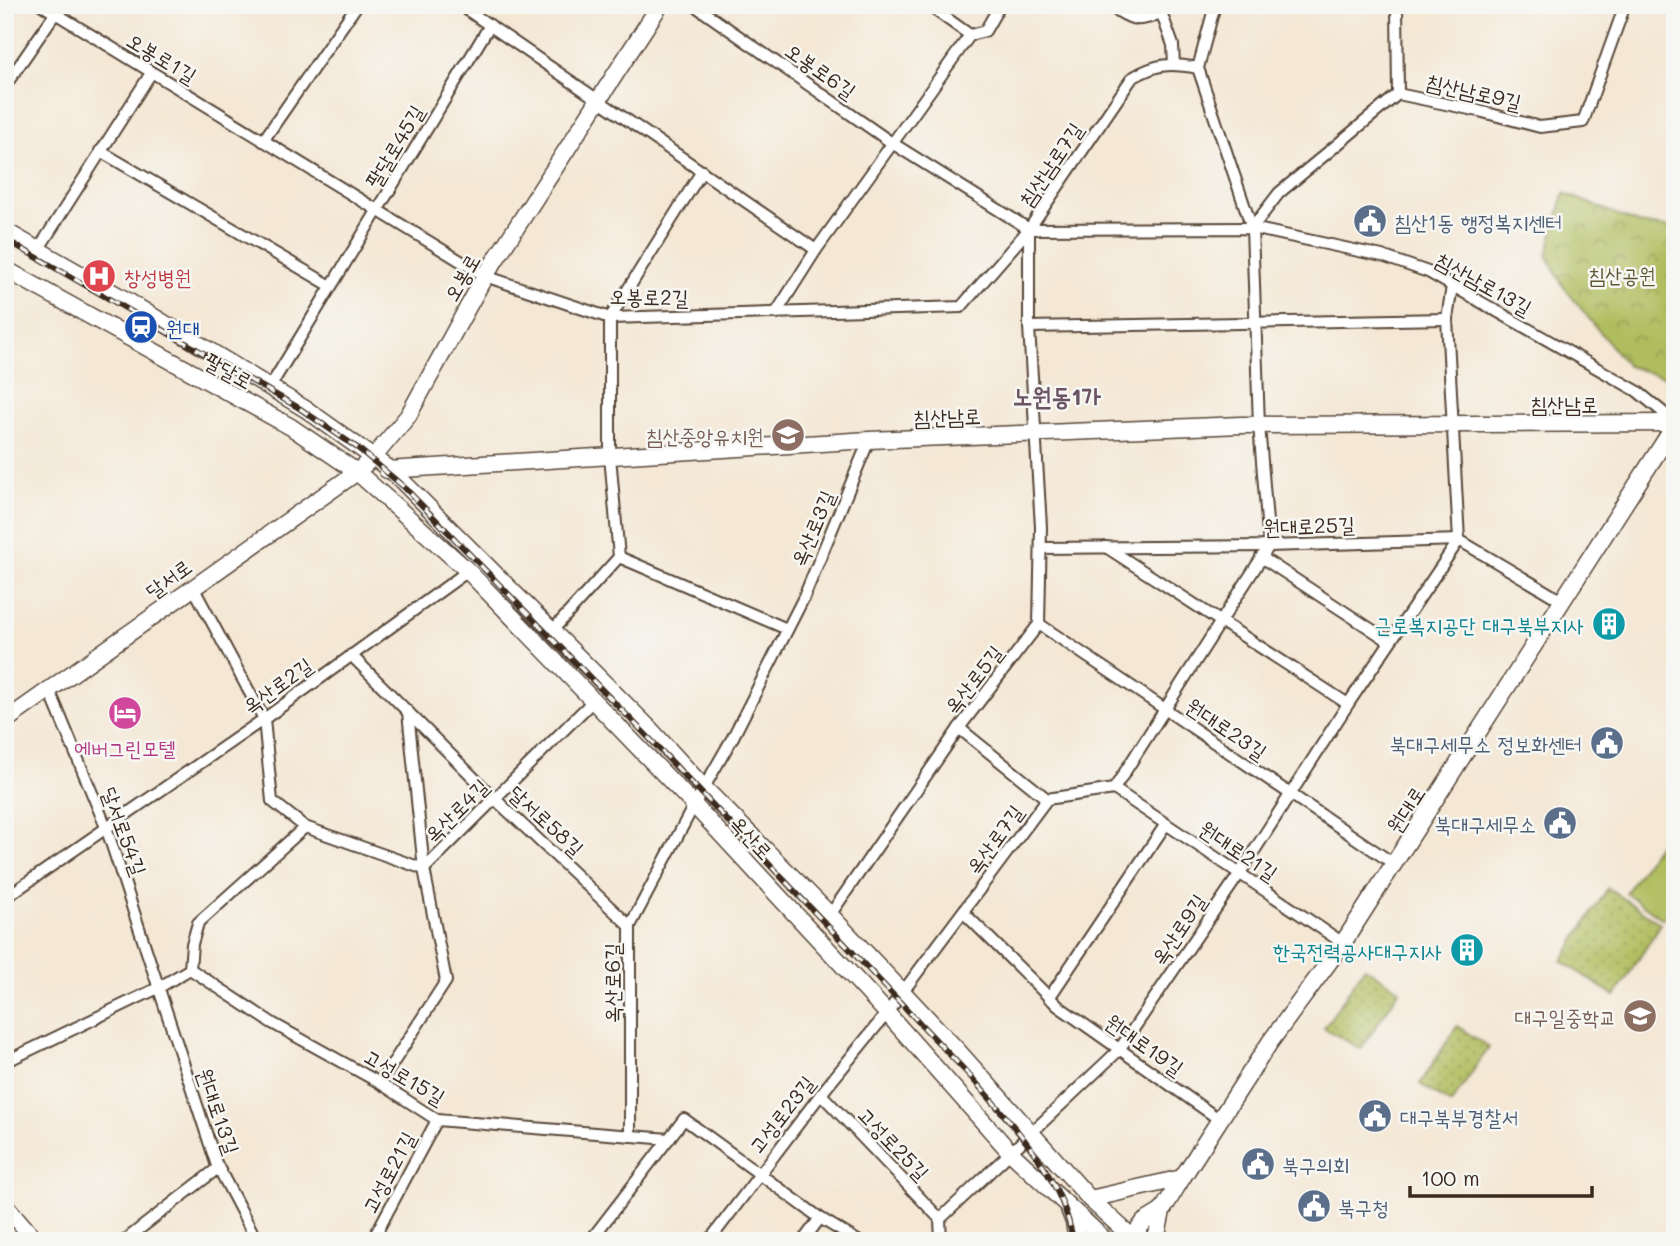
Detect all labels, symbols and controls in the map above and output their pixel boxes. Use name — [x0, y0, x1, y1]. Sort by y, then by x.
street label: 오봉로1길 — [122, 26, 202, 88]
street label: 오봉로6길 — [780, 36, 862, 104]
street label: 침산남로9길 — [1424, 67, 1524, 115]
street label: 팔달로45길 — [359, 99, 429, 192]
street label: 침산남로7길 — [1012, 117, 1088, 211]
public building icon: 침산1동 행정복지센터 — [1351, 202, 1389, 240]
place label: 침산1동 행정복지센터 — [1394, 208, 1562, 235]
street label: 침산남로13길 — [1431, 245, 1537, 321]
street label: 오봉로 — [437, 248, 485, 306]
hospital icon: 창성병원 — [80, 257, 118, 295]
park label: 침산공원 — [1588, 261, 1656, 288]
place label: 창성병원 — [124, 263, 192, 290]
street label: 오봉로2길 — [609, 282, 689, 310]
station icon: 원대 — [122, 308, 160, 346]
place label: 원대 — [166, 314, 200, 341]
street label: 팔달로 — [200, 346, 258, 394]
district label: 노원동1가 — [1013, 380, 1102, 411]
street label: 침산남로 — [1530, 390, 1598, 417]
street label: 침산남로 — [913, 401, 981, 431]
school or university icon: 침산중앙유치원 — [769, 416, 807, 454]
place label: 침산중앙유치원 — [646, 422, 764, 449]
street label: 옥산로3길 — [784, 486, 840, 570]
street label: 원대로25길 — [1263, 510, 1355, 540]
street label: 달서로 — [140, 552, 196, 604]
building icon: 근로복지공단 대구북부지사 — [1590, 605, 1628, 643]
place label: 근로복지공단 대구북부지사 — [1374, 611, 1584, 638]
street label: 옥산로5길 — [938, 639, 1008, 719]
street label: 옥산로2길 — [237, 651, 317, 719]
street label: 원대로23길 — [1181, 691, 1273, 765]
hotel icon: 에버그린모텔 — [106, 694, 144, 732]
public building icon: 북대구세무소 정보화센터 — [1588, 724, 1626, 762]
place label: 북대구세무소 정보화센터 — [1389, 730, 1582, 757]
place label: 에버그린모텔 — [74, 734, 176, 761]
street label: 옥산로4길 — [418, 772, 494, 848]
street label: 달서로58길 — [504, 779, 590, 861]
street label: 원대로 — [1380, 780, 1430, 838]
street label: 달서로54길 — [97, 783, 153, 879]
street label: 옥산로7길 — [960, 799, 1028, 879]
public building icon: 북대구세무소 — [1541, 804, 1579, 842]
street label: 옥산로 — [725, 809, 779, 865]
place label: 북대구세무소 — [1435, 810, 1536, 837]
street label: 원대로21길 — [1195, 814, 1283, 886]
street label: 옥산로9길 — [1144, 888, 1212, 970]
building icon: 한국전력공사대구지사 — [1448, 931, 1486, 969]
place label: 한국전력공사대구지사 — [1273, 937, 1442, 964]
street label: 옥산로6길 — [598, 943, 625, 1023]
school or university icon: 대구일중학교 — [1621, 997, 1659, 1035]
place label: 대구일중학교 — [1515, 1003, 1616, 1030]
street label: 원대로19길 — [1101, 1007, 1189, 1081]
street label: 고성로15길 — [360, 1042, 450, 1110]
street label: 원대로13길 — [192, 1064, 246, 1158]
street label: 고성로23길 — [742, 1070, 820, 1158]
public building icon: 대구북부경찰서 — [1356, 1097, 1394, 1135]
street label: 고성로25길 — [852, 1101, 936, 1185]
place label: 대구북부경찰서 — [1400, 1103, 1518, 1130]
street label: 고성로21길 — [355, 1126, 421, 1217]
public building icon: 북구의회 — [1239, 1145, 1277, 1183]
place label: 북구의회 — [1282, 1151, 1350, 1178]
scale bar — [1410, 1155, 1592, 1199]
text: 100 m — [1421, 1164, 1480, 1191]
public building icon: 북구청 — [1295, 1187, 1333, 1225]
place label: 북구청 — [1338, 1193, 1389, 1220]

